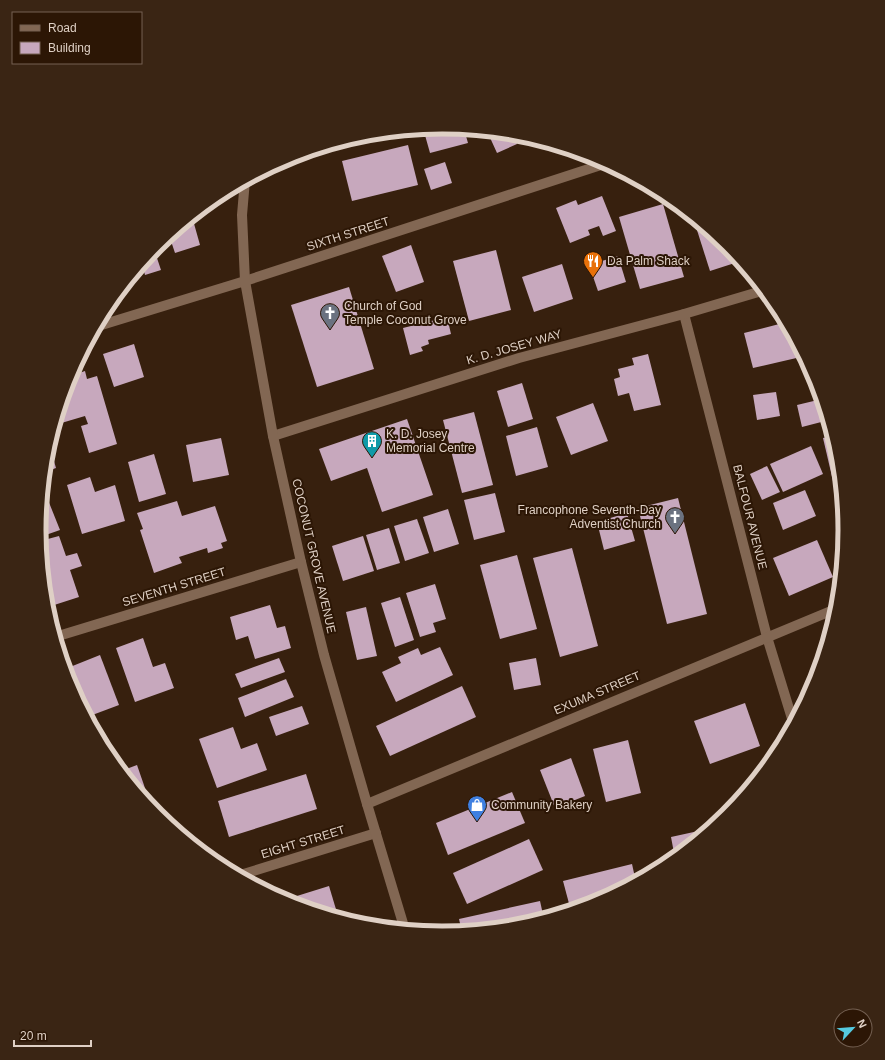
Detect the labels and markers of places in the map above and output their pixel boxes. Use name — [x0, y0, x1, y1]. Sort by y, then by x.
restaurant icon: Da Palm Shack — [582, 250, 604, 278]
place label: Da Palm Shack — [607, 254, 691, 268]
place label: Church of God Temple Coconut Grove — [344, 299, 467, 327]
church icon: Church of God Temple Coconut Grove — [319, 302, 341, 330]
place label: K. D. Josey Memorial Centre — [386, 427, 475, 455]
building icon: K. D. Josey Memorial Centre — [361, 430, 383, 458]
place label: Francophone Seventh-Day Adventist Church — [518, 503, 661, 531]
church icon: Francophone Seventh-Day Adventist Church — [664, 506, 686, 534]
shop icon: Community Bakery — [466, 794, 488, 822]
place label: Community Bakery — [491, 798, 592, 812]

